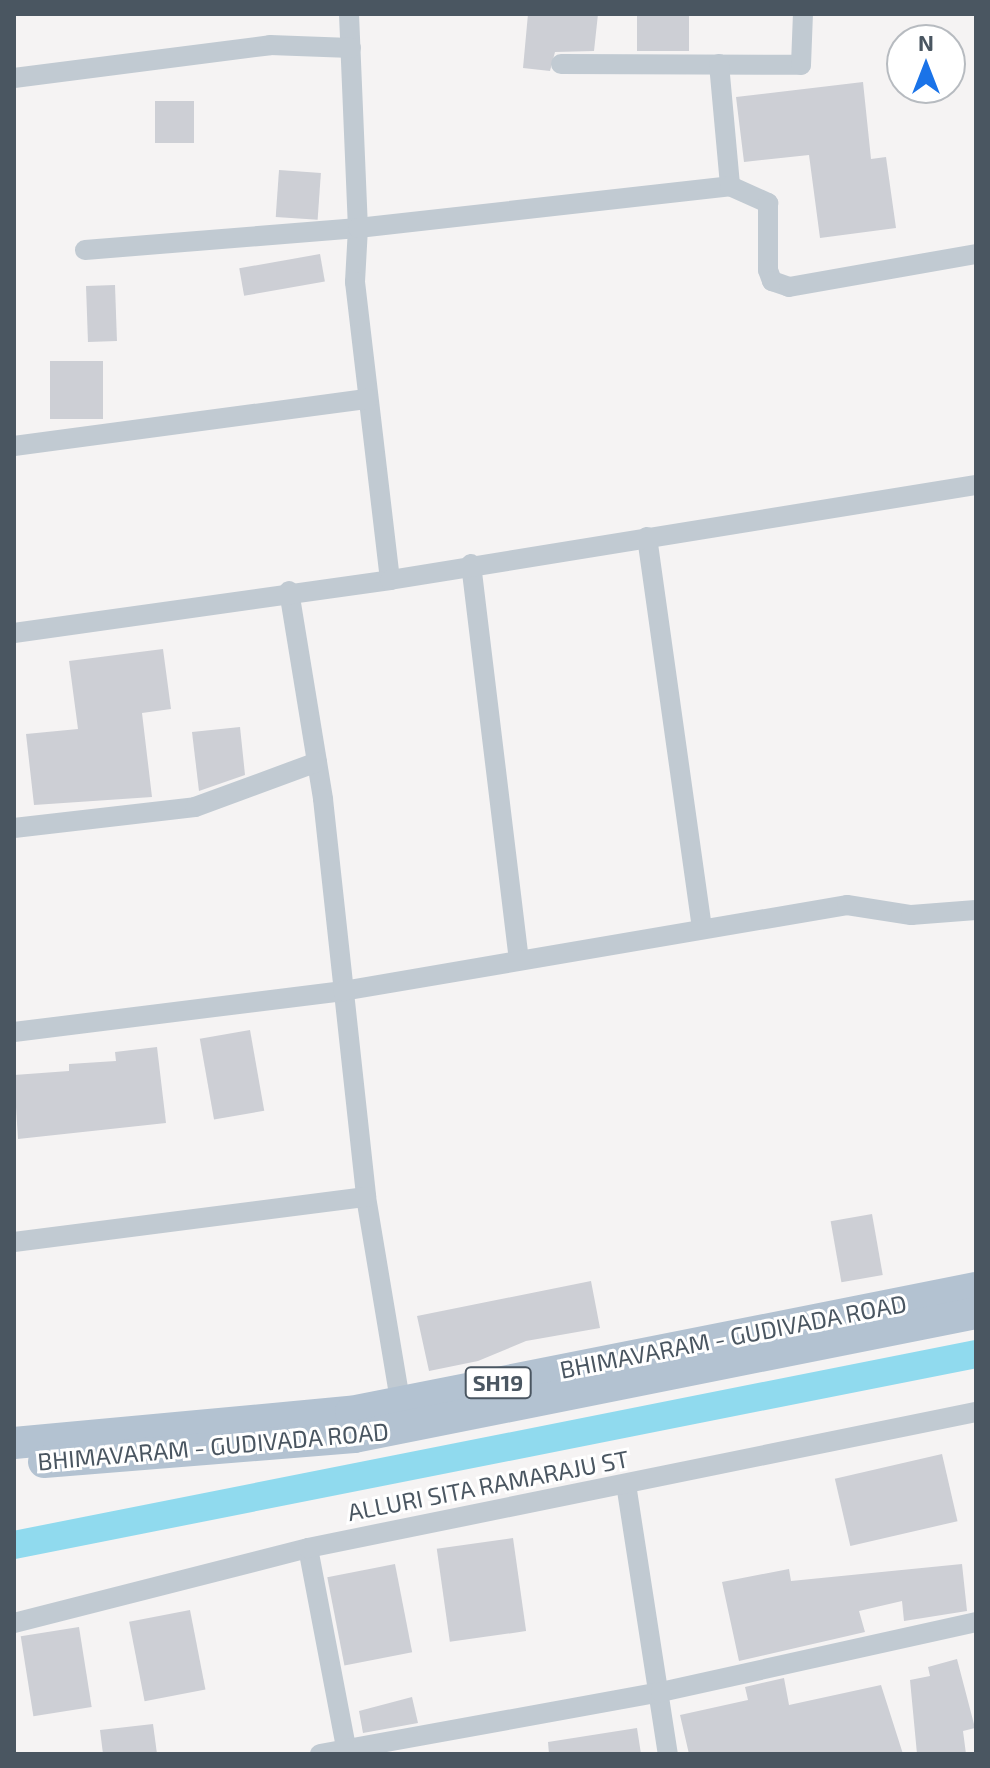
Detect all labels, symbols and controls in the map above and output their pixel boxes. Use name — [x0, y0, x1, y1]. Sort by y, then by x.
north arrow — [886, 24, 966, 104]
text: N — [918, 29, 934, 55]
street label: BHIMAVARAM - GUDIVADA ROAD — [557, 1288, 909, 1384]
road number: SH19 — [464, 1365, 532, 1401]
street label: BHIMAVARAM - GUDIVADA ROAD — [36, 1416, 390, 1476]
street label: ALLURI SITA RAMARAJU ST — [345, 1444, 631, 1526]

